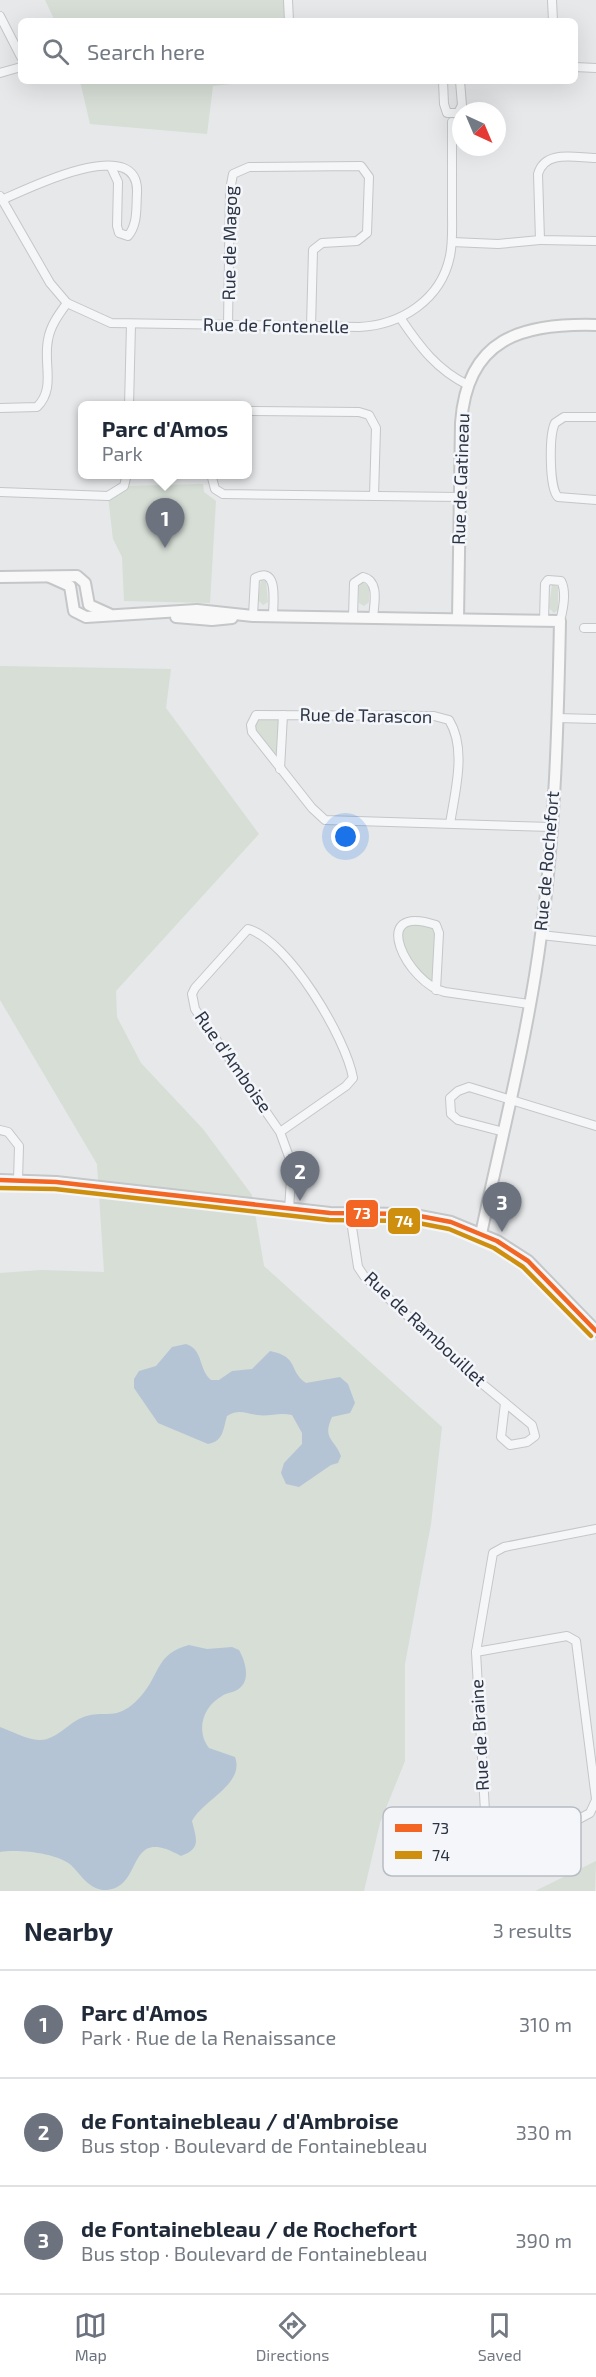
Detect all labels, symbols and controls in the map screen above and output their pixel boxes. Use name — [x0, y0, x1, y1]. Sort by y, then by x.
search box — [18, 18, 578, 84]
icon: search — [39, 35, 72, 68]
text: Search here — [87, 38, 205, 64]
north arrow — [452, 102, 506, 156]
street label: Rue de Magog — [217, 185, 241, 301]
street label: Rue de Fontenelle — [203, 313, 349, 337]
popup — [78, 401, 252, 479]
street label: Rue de Gatineau — [447, 413, 473, 545]
text: Parc d'Amos — [102, 415, 228, 441]
text: Park — [102, 441, 143, 465]
pin: 1 — [146, 498, 184, 548]
street label: Rue de Tarascon — [299, 703, 433, 727]
street label: Rue de Rochefort — [529, 790, 563, 932]
your location — [331, 822, 360, 851]
street label: Rue d'Amboise — [191, 1006, 277, 1117]
pin: 2 — [280, 1152, 320, 1201]
pin: 3 — [482, 1182, 522, 1232]
line badge: 73 — [345, 1199, 379, 1228]
text: 73 — [353, 1203, 371, 1222]
line badge: 74 — [387, 1207, 421, 1235]
text: 74 — [395, 1211, 413, 1230]
street label: Rue de Rambouillet — [360, 1266, 491, 1390]
street label: Rue de Braine — [465, 1679, 493, 1792]
legend — [383, 1807, 581, 1876]
text: 73 — [432, 1818, 449, 1837]
text: 74 — [432, 1845, 450, 1864]
text: Nearby — [24, 1915, 113, 1946]
text: 3 results — [493, 1918, 572, 1942]
text: Parc d'Amos — [81, 1999, 208, 2025]
text: 1 — [39, 2012, 48, 2036]
text: 310 m — [519, 2012, 572, 2036]
text: Park · Rue de la Renaissance — [81, 2025, 336, 2049]
text: de Fontainebleau / d'Ambroise — [81, 2107, 399, 2133]
text: 2 — [38, 2120, 49, 2144]
text: 330 m — [516, 2120, 572, 2144]
text: Bus stop · Boulevard de Fontainebleau — [81, 2133, 427, 2157]
text: de Fontainebleau / de Rochefort — [81, 2215, 417, 2241]
text: 3 — [38, 2228, 49, 2252]
text: 390 m — [515, 2228, 572, 2252]
text: Bus stop · Boulevard de Fontainebleau — [81, 2241, 427, 2265]
tab: Map — [74, 2309, 107, 2364]
tab: Directions — [256, 2309, 329, 2364]
tab: Saved — [478, 2309, 522, 2364]

